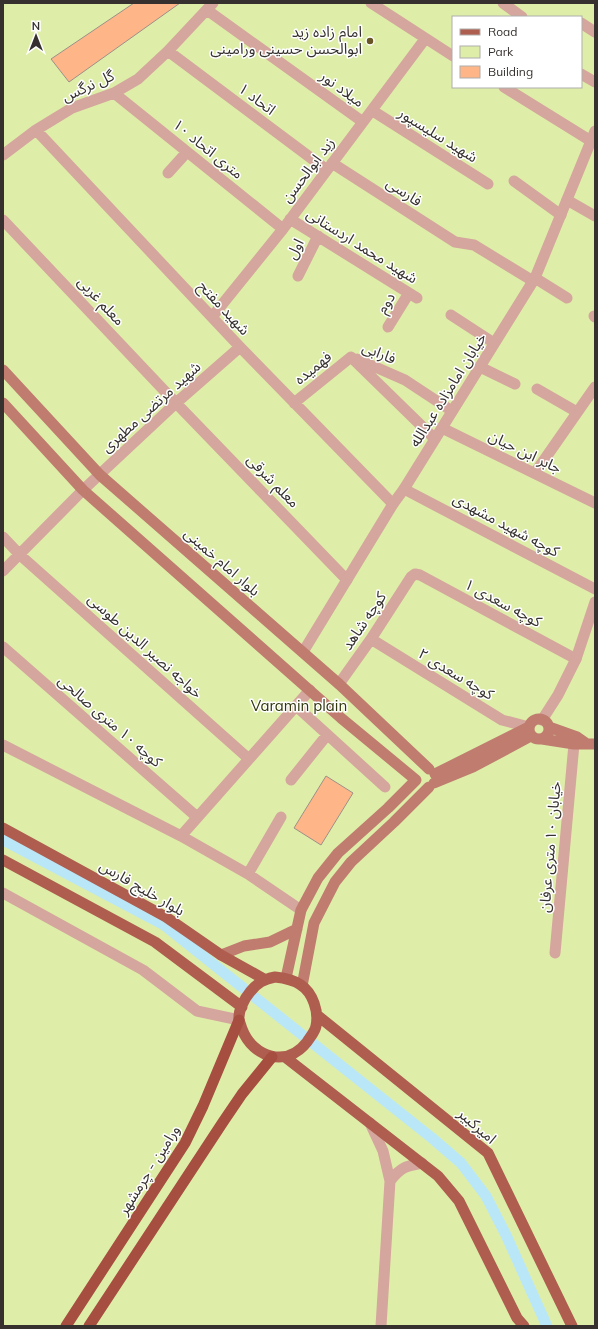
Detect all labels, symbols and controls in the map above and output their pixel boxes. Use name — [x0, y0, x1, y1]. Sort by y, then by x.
north arrow — [16, 16, 56, 56]
legend — [452, 16, 582, 88]
text: N — [32, 19, 40, 33]
place label: امام زاده زید ابوالحسن حسینی ورامینی — [210, 22, 362, 58]
text: Road — [488, 24, 517, 39]
marker: امام زاده زید ابوالحسن حسینی ورامینی — [365, 36, 375, 46]
text: Park — [488, 44, 514, 59]
text: Building — [488, 64, 533, 79]
street label: گل نرگس — [59, 65, 118, 106]
street label: میلاد نور — [316, 66, 368, 111]
street label: اتحاد ۱ — [235, 78, 280, 119]
street label: شهید سلیسپور — [394, 102, 482, 167]
street label: ۱۰ متری اتحاد — [169, 115, 247, 183]
street label: زید ابوالحسن — [277, 133, 338, 206]
street label: فارسی — [383, 173, 426, 210]
street label: شهید محمد اردستانی — [303, 204, 422, 288]
street label: اول — [281, 235, 308, 262]
street label: معلم غربی — [72, 272, 129, 331]
street label: شهید مفتح — [192, 276, 254, 341]
street label: دوم — [372, 289, 401, 318]
street label: خیابان امامزاده عبدالله — [405, 329, 491, 450]
street label: فارابی — [359, 337, 399, 368]
street label: فهمیده — [290, 347, 335, 388]
street label: شهید مرتضی مطهری — [97, 357, 205, 456]
street label: جابر ابن حیان — [486, 426, 565, 477]
street label: معلم شرقی — [242, 450, 304, 513]
street label: کوچه شهید مشهدی — [449, 489, 563, 562]
street label: بلوار امام خمینی — [179, 523, 264, 601]
street label: کوچه سعدی ۱ — [461, 574, 546, 632]
street label: کوچه شاهد — [337, 587, 391, 654]
street label: خواجه نصیر الدین طوسی — [84, 589, 207, 702]
street label: کوچه سعدی ۲ — [414, 644, 498, 705]
street label: کوچه ۱۰ متری صالحی — [54, 670, 167, 772]
park label: Varamin plain — [251, 696, 347, 715]
street label: خیابان ۱۰ متری عرفان — [534, 780, 565, 913]
street label: بلوار خلیج فارس — [95, 855, 188, 922]
street label: امیرکبیر — [453, 1103, 501, 1148]
street label: ورامین - چرمشهر — [113, 1121, 185, 1220]

